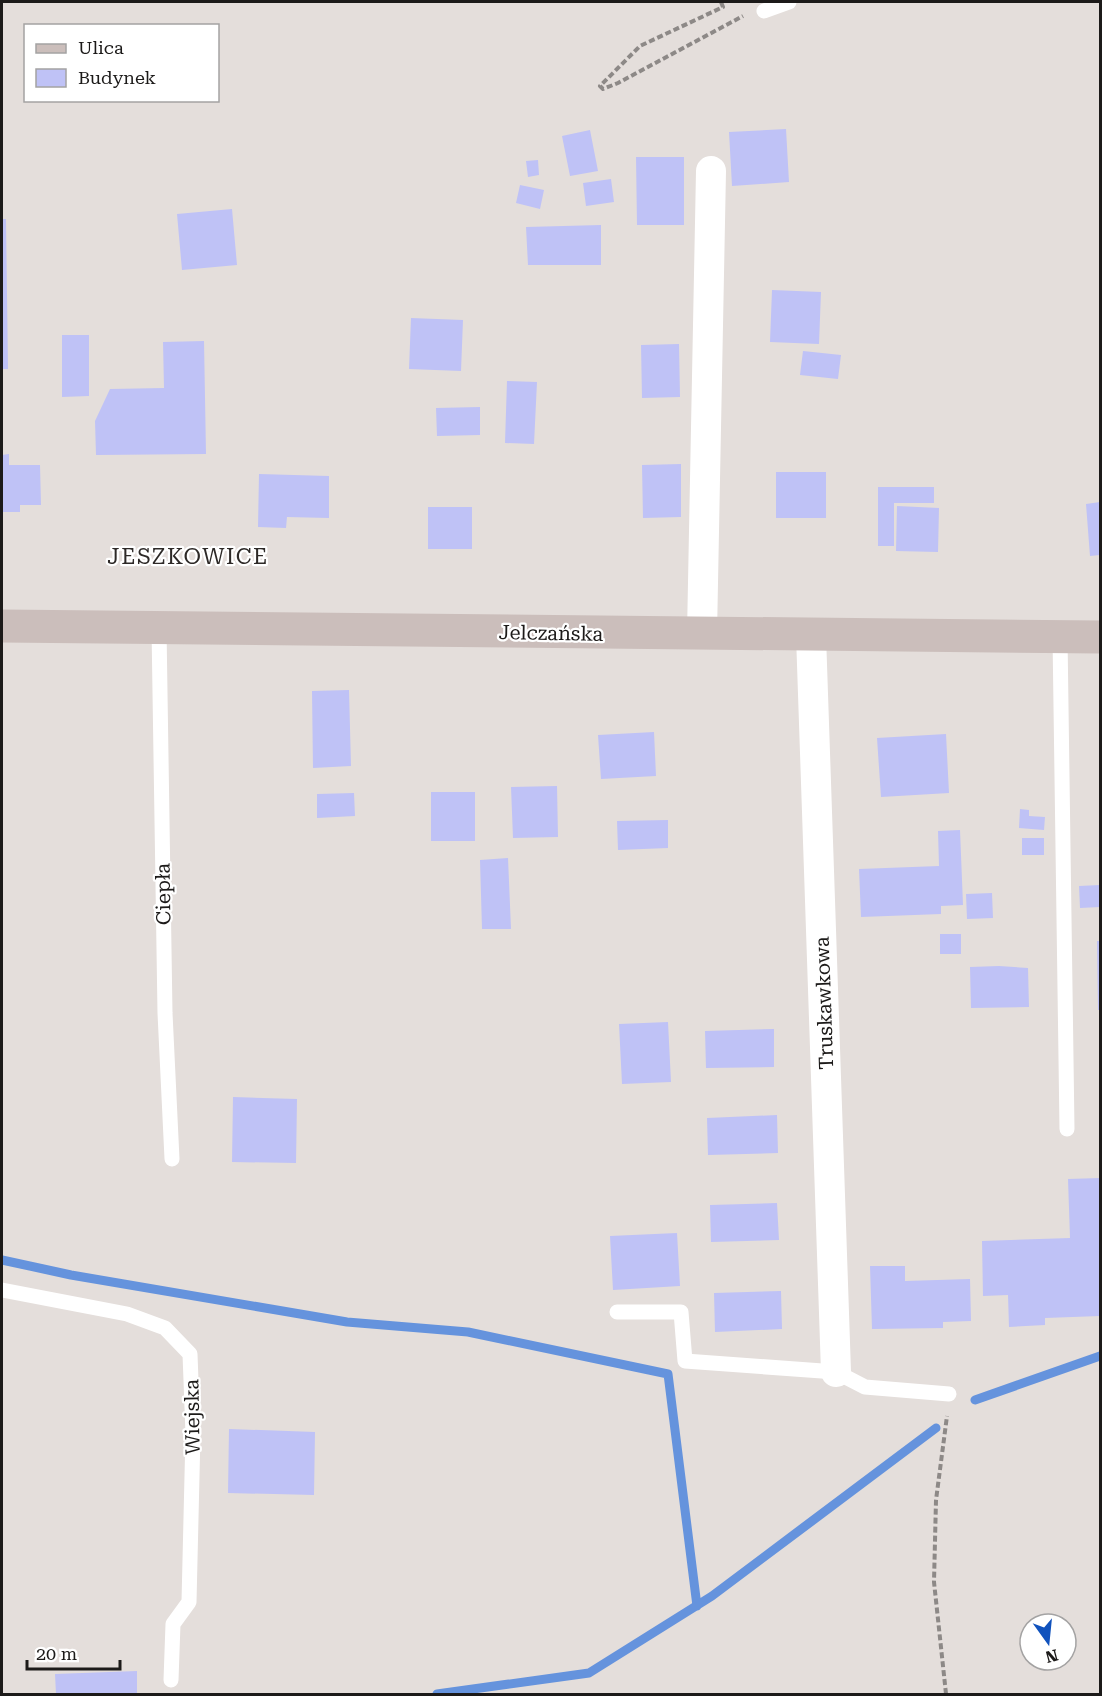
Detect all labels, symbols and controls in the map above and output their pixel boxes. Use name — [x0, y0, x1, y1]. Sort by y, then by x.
legend — [24, 24, 219, 102]
text: Ulica — [78, 37, 124, 58]
text: Budynek — [78, 67, 156, 88]
district label: JESZKOWICE — [107, 544, 269, 569]
street label: Jelczańska — [498, 620, 604, 646]
street label: Ciepła — [150, 863, 176, 925]
street label: Truskawkowa — [810, 936, 838, 1070]
street label: Wiejska — [179, 1379, 205, 1455]
north arrow — [1018, 1612, 1078, 1672]
scale bar — [27, 1633, 120, 1671]
text: 20 m — [36, 1643, 77, 1664]
text: N — [1043, 1645, 1060, 1667]

